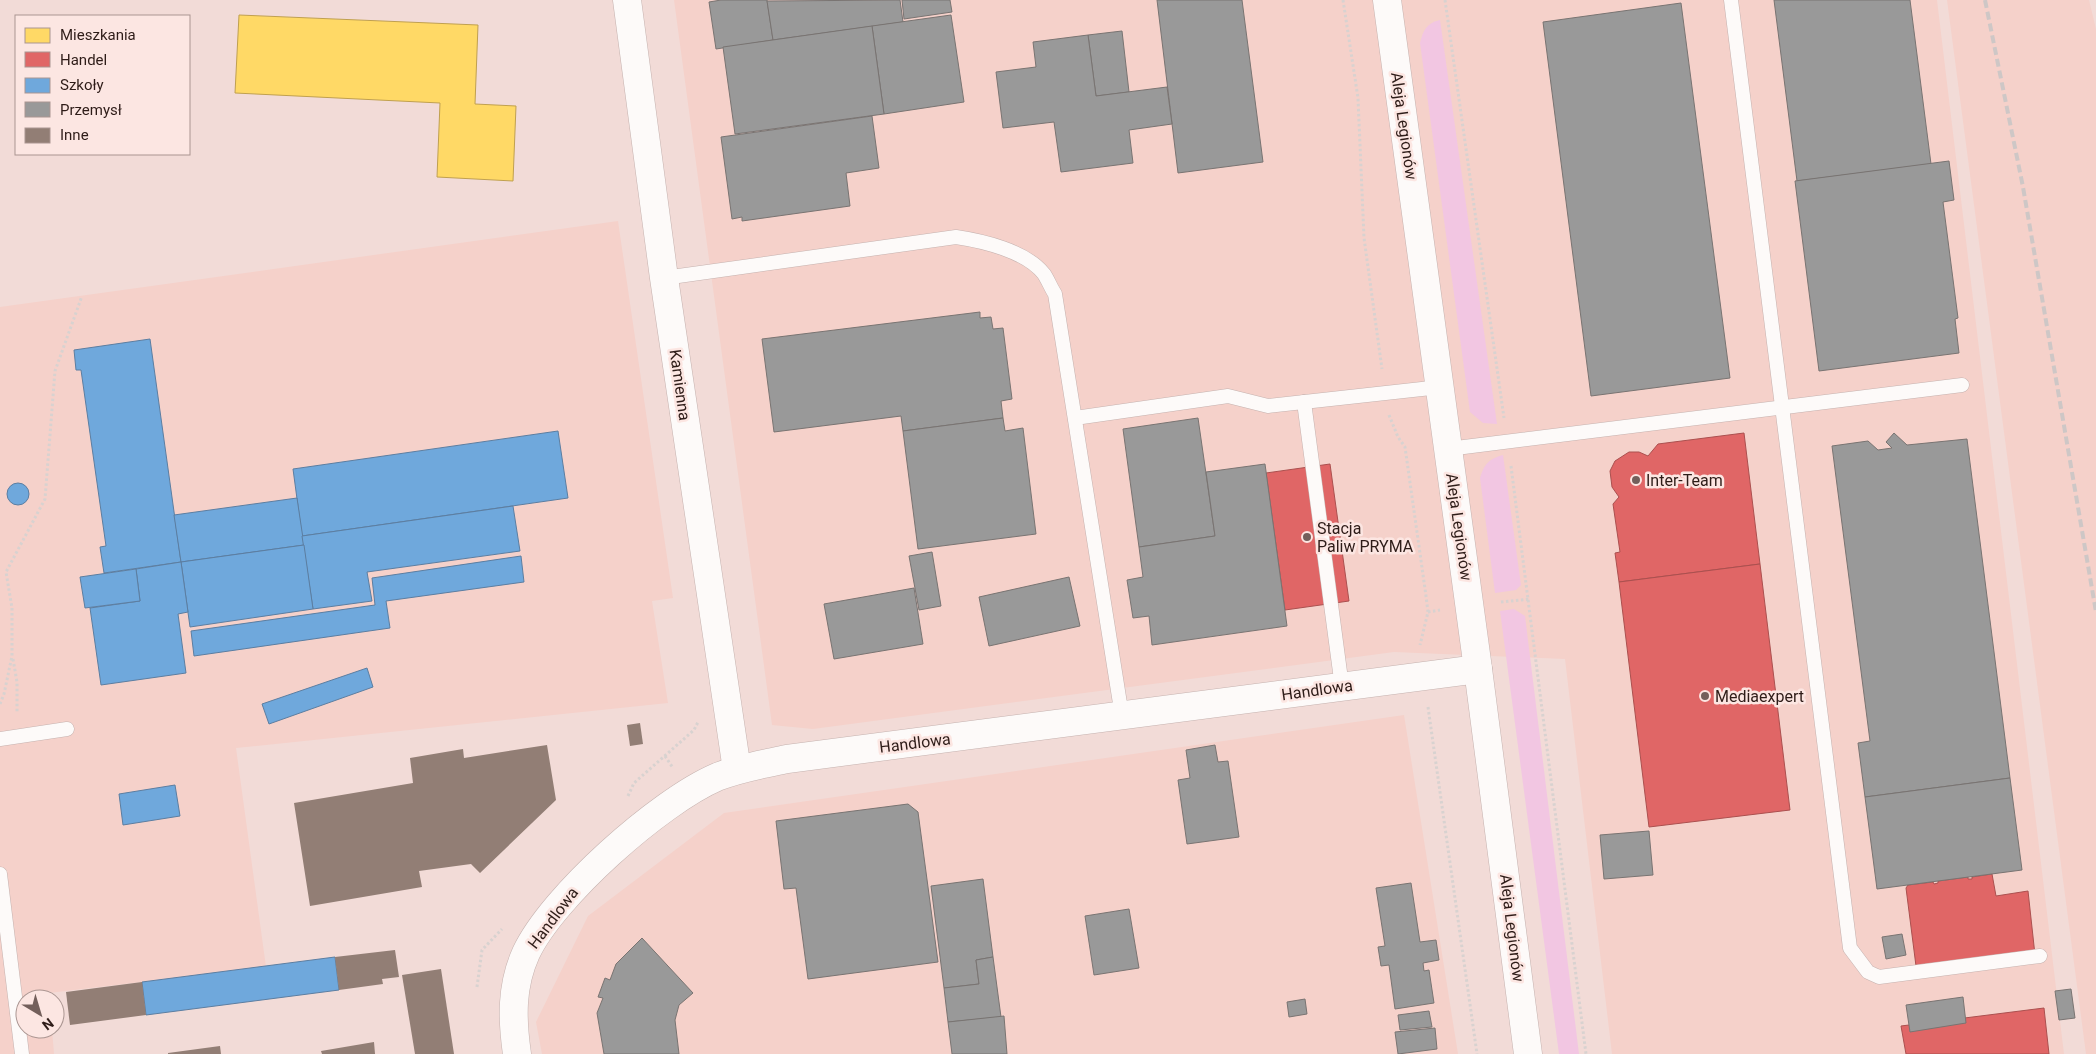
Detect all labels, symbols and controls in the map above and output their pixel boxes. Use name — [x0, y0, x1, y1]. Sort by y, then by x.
legend — [15, 15, 190, 155]
text: Mieszkania — [60, 26, 136, 44]
text: Handel — [60, 51, 107, 69]
street label: Aleja Legionów — [1387, 71, 1421, 181]
text: Szkoły — [60, 76, 104, 94]
text: Przemysł — [60, 101, 122, 119]
text: Inne — [60, 126, 89, 144]
street label: Kamienna — [666, 348, 694, 422]
place label: Inter-Team — [1646, 471, 1723, 490]
street label: Aleja Legionów — [1442, 472, 1476, 582]
marker: Inter-Team — [1630, 474, 1642, 486]
place label: Stacja Paliw PRYMA — [1317, 519, 1414, 556]
marker: Stacja Paliw PRYMA — [1301, 531, 1313, 543]
street label: Handlowa — [1280, 676, 1354, 704]
place label: Mediaexpert — [1715, 687, 1804, 706]
marker: Mediaexpert — [1699, 690, 1711, 702]
street label: Handlowa — [878, 729, 952, 757]
street label: Aleja Legionów — [1496, 873, 1528, 983]
street label: Handlowa — [524, 884, 582, 952]
north arrow — [15, 989, 65, 1039]
text: N — [39, 1015, 57, 1034]

